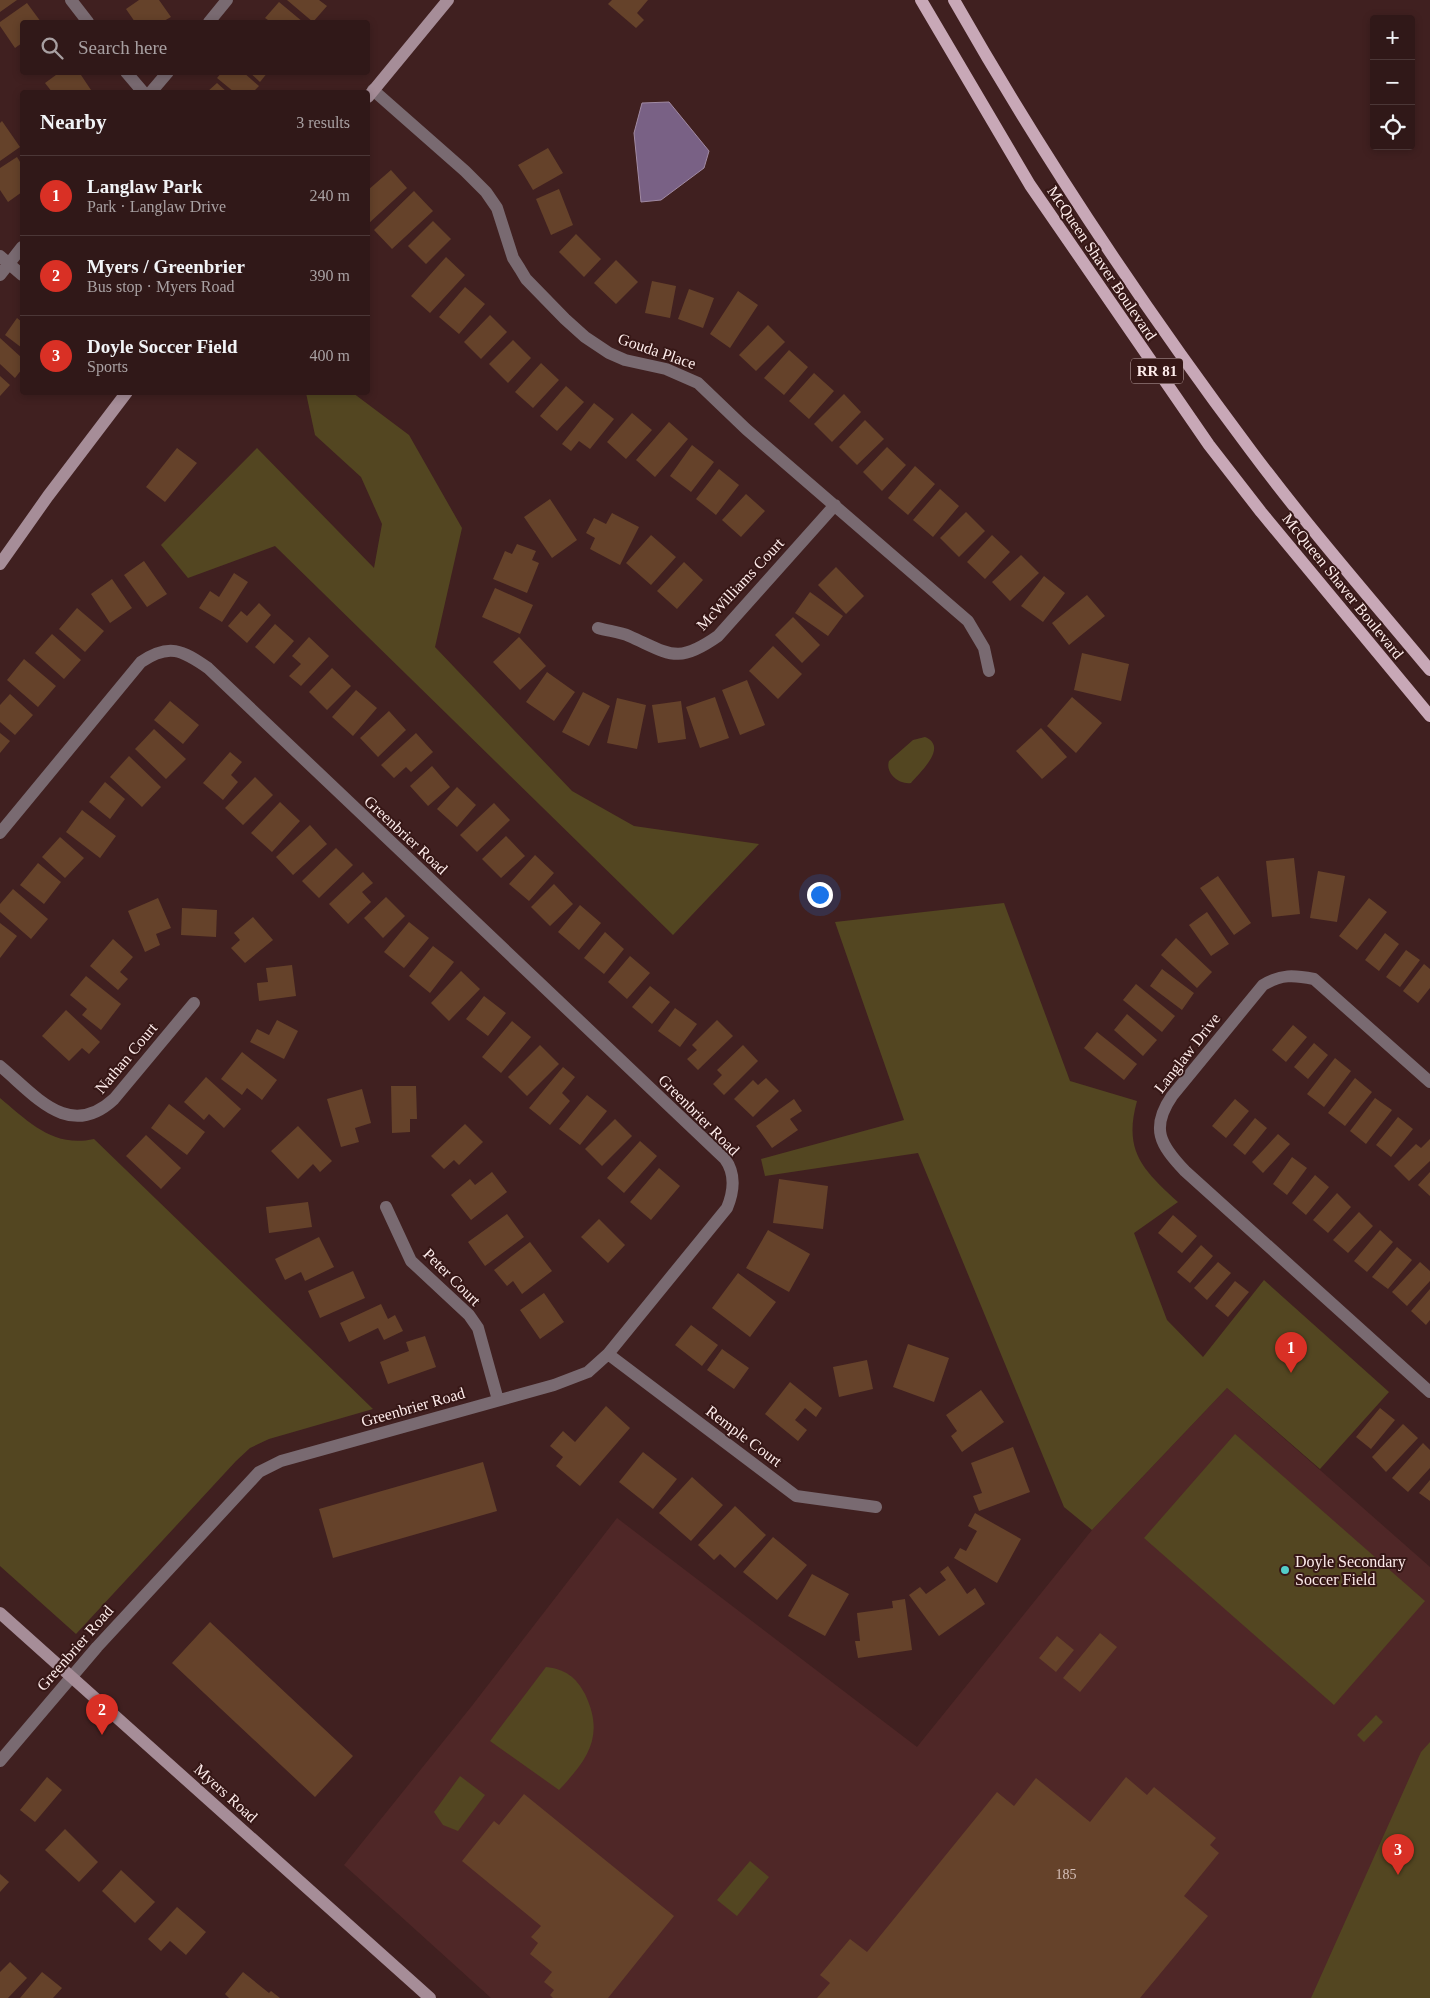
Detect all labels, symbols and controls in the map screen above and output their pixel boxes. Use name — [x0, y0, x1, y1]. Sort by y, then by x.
map controls — [1370, 15, 1415, 150]
button: + — [1370, 15, 1415, 60]
search box — [20, 20, 370, 75]
icon: search — [38, 34, 66, 62]
text: Search here — [78, 37, 167, 58]
button: − — [1370, 60, 1415, 105]
button: locate — [1370, 105, 1415, 150]
text: Nearby — [40, 110, 107, 134]
text: 3 results — [296, 114, 350, 131]
text: Langlaw Park — [87, 176, 203, 197]
street label: McQueen Shaver Boulevard — [1044, 183, 1160, 343]
text: 1 — [52, 187, 60, 204]
text: 240 m — [310, 187, 350, 204]
text: Park · Langlaw Drive — [87, 198, 226, 215]
text: Myers / Greenbrier — [87, 256, 245, 277]
text: 2 — [52, 267, 60, 284]
text: 390 m — [310, 267, 350, 284]
text: Bus stop · Myers Road — [87, 278, 235, 295]
street label: Gouda Place — [616, 330, 698, 372]
text: Doyle Soccer Field — [87, 336, 238, 357]
text: 3 — [52, 347, 60, 364]
text: 400 m — [310, 347, 350, 364]
text: Sports — [87, 358, 128, 375]
road number: RR 81 — [1131, 358, 1183, 384]
street label: McQueen Shaver Boulevard — [1279, 510, 1407, 662]
street label: McWilliams Court — [693, 534, 787, 634]
street label: Greenbrier Road — [361, 792, 451, 878]
your location — [807, 882, 833, 908]
street label: Langlaw Drive — [1151, 1010, 1224, 1097]
street label: Nathan Court — [92, 1019, 161, 1097]
street label: Greenbrier Road — [655, 1071, 743, 1159]
street label: Peter Court — [420, 1245, 484, 1309]
pin: 1 — [1275, 1332, 1307, 1373]
street label: Greenbrier Road — [359, 1384, 467, 1430]
street label: Remple Court — [702, 1402, 786, 1471]
place label: Doyle Secondary Soccer Field — [1295, 1553, 1406, 1588]
marker: Doyle Secondary Soccer Field — [1279, 1564, 1291, 1576]
street label: Greenbrier Road — [33, 1602, 117, 1694]
pin: 2 — [86, 1694, 118, 1735]
street label: Myers Road — [190, 1760, 261, 1826]
pin: 3 — [1382, 1834, 1414, 1875]
house number: 185 — [1056, 1867, 1077, 1882]

